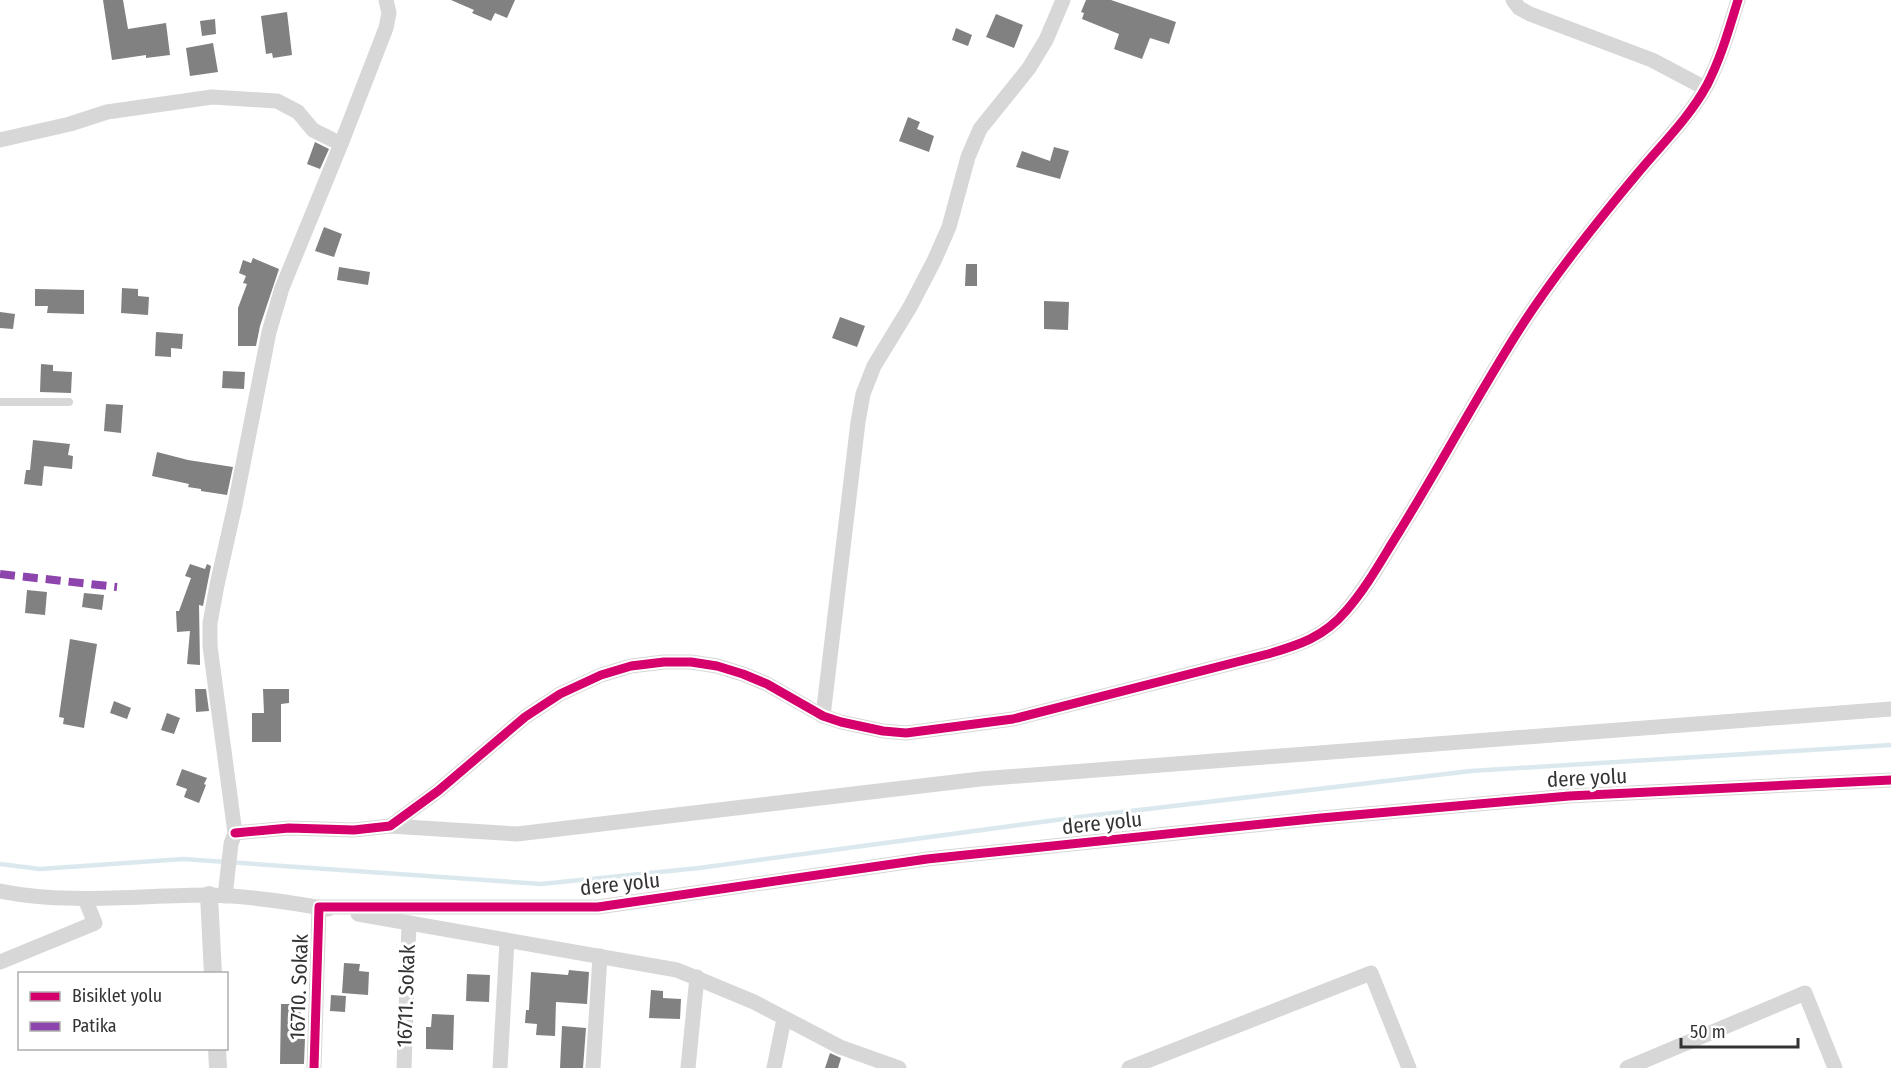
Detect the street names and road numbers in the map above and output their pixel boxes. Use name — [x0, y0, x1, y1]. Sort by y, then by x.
street label: dere yolu — [1546, 763, 1628, 793]
street label: dere yolu — [1061, 806, 1143, 840]
street label: dere yolu — [579, 867, 661, 901]
street label: 16710. Sokak — [284, 933, 314, 1040]
street label: 16711. Sokak — [391, 944, 421, 1048]

